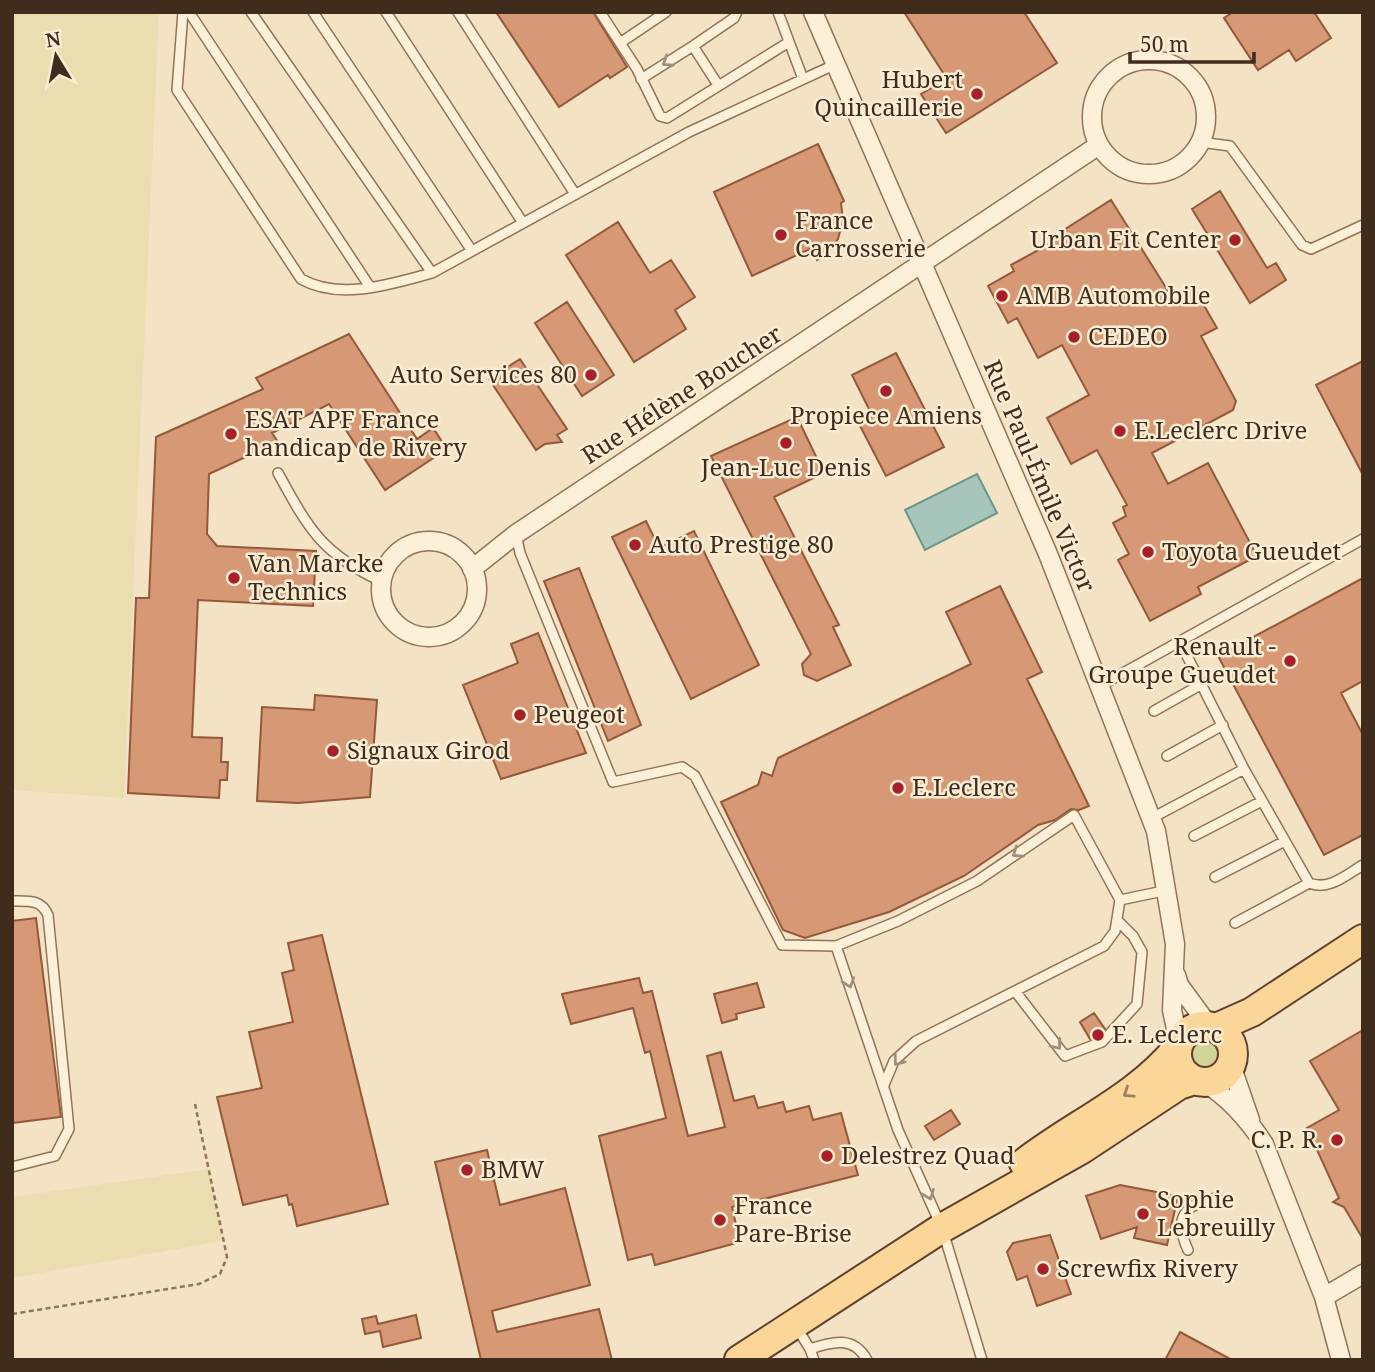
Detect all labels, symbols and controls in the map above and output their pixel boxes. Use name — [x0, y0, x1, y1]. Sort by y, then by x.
north arrow — [21, 21, 91, 91]
scale bar — [1130, 21, 1254, 65]
text: N — [43, 25, 63, 53]
text: 50 m — [1140, 30, 1189, 58]
one-way arrow — [662, 54, 675, 67]
place label: Hubert Quincaillerie — [814, 62, 963, 123]
marker: Hubert Quincaillerie — [969, 86, 985, 102]
place label: France Carrosserie — [795, 203, 926, 264]
place label: Urban Fit Center — [1030, 222, 1221, 255]
marker: France Carrosserie — [773, 227, 789, 243]
marker: Urban Fit Center — [1227, 232, 1243, 248]
place label: AMB Automobile — [1016, 278, 1211, 311]
marker: AMB Automobile — [994, 288, 1010, 304]
street label: Rue Hélène Boucher — [575, 317, 788, 471]
place label: CEDEO — [1088, 319, 1168, 352]
marker: CEDEO — [1066, 329, 1082, 345]
street label: Rue Paul-Émile Victor — [976, 354, 1104, 597]
place label: Auto Services 80 — [389, 357, 577, 390]
marker: Auto Services 80 — [583, 367, 599, 383]
marker: Propiece Amiens — [878, 383, 894, 399]
place label: Propiece Amiens — [790, 398, 982, 431]
place label: ESAT APF France handicap de Rivery — [245, 402, 467, 463]
place label: E.Leclerc Drive — [1134, 413, 1307, 446]
marker: E.Leclerc Drive — [1112, 423, 1128, 439]
marker: ESAT APF France handicap de Rivery — [223, 426, 239, 442]
marker: Jean-Luc Denis — [778, 435, 794, 451]
place label: Jean-Luc Denis — [700, 450, 871, 483]
place label: Auto Prestige 80 — [649, 527, 834, 560]
place label: Toyota Gueudet — [1162, 534, 1341, 567]
marker: Auto Prestige 80 — [627, 537, 643, 553]
marker: Toyota Gueudet — [1140, 544, 1156, 560]
place label: Van Marcke Technics — [248, 546, 384, 607]
marker: Van Marcke Technics — [226, 570, 242, 586]
place label: Renault - Groupe Gueudet — [1088, 629, 1276, 690]
marker: Renault - Groupe Gueudet — [1282, 653, 1298, 669]
place label: Peugeot — [534, 697, 625, 730]
marker: Peugeot — [512, 707, 528, 723]
place label: Signaux Girod — [347, 733, 510, 766]
marker: Signaux Girod — [325, 743, 341, 759]
place label: E.Leclerc — [912, 770, 1016, 803]
marker: E.Leclerc — [890, 780, 906, 796]
one-way arrow — [1012, 845, 1025, 858]
one-way arrow — [841, 976, 855, 988]
place label: E. Leclerc — [1112, 1017, 1222, 1050]
marker: E. Leclerc — [1090, 1027, 1106, 1043]
one-way arrow — [1049, 1037, 1062, 1049]
one-way arrow — [893, 1054, 906, 1066]
one-way arrow — [1123, 1085, 1136, 1097]
place label: C. P. R. — [1250, 1122, 1323, 1155]
marker: C. P. R. — [1329, 1132, 1345, 1148]
place label: Delestrez Quad — [841, 1138, 1015, 1171]
marker: Delestrez Quad — [819, 1148, 835, 1164]
place label: BMW — [481, 1152, 544, 1185]
marker: BMW — [459, 1162, 475, 1178]
place label: Sophie Lebreuilly — [1157, 1182, 1275, 1243]
place label: France Pare-Brise — [734, 1188, 852, 1249]
one-way arrow — [921, 1188, 935, 1200]
marker: Sophie Lebreuilly — [1135, 1206, 1151, 1222]
marker: France Pare-Brise — [712, 1212, 728, 1228]
place label: Screwfix Rivery — [1057, 1251, 1238, 1284]
marker: Screwfix Rivery — [1035, 1261, 1051, 1277]

